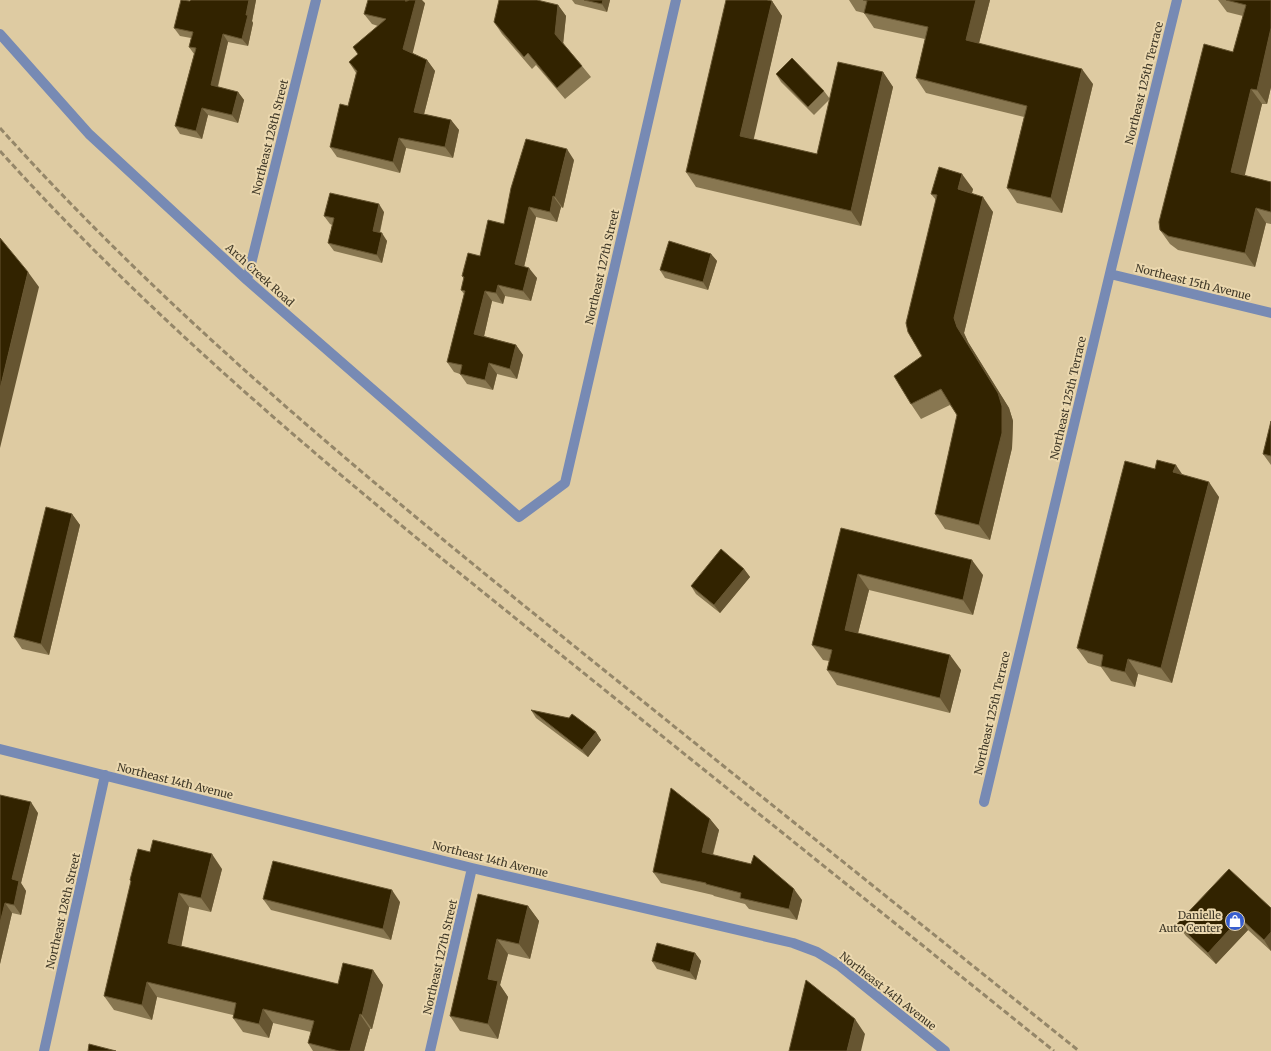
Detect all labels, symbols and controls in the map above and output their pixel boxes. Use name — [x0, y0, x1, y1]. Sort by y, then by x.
street label: Northeast 125th Terrace — [1122, 20, 1166, 146]
street label: Northeast 128th Street — [249, 77, 291, 196]
street label: Northeast 127th Street — [582, 207, 622, 326]
street label: Arch Creek Road — [222, 240, 297, 310]
street label: Northeast 15th Avenue — [1134, 261, 1252, 303]
street label: Northeast 125th Terrace — [1047, 335, 1089, 461]
street label: Northeast 125th Terrace — [971, 650, 1013, 776]
street label: Northeast 14th Avenue — [116, 760, 235, 802]
street label: Northeast 14th Avenue — [431, 838, 550, 880]
street label: Northeast 128th Street — [43, 851, 83, 970]
street label: Northeast 127th Street — [420, 897, 460, 1016]
place label: Danielle Auto Center — [1158, 908, 1221, 935]
shop icon: Danielle Auto Center — [1224, 910, 1246, 932]
street label: Northeast 14th Avenue — [837, 949, 939, 1033]

